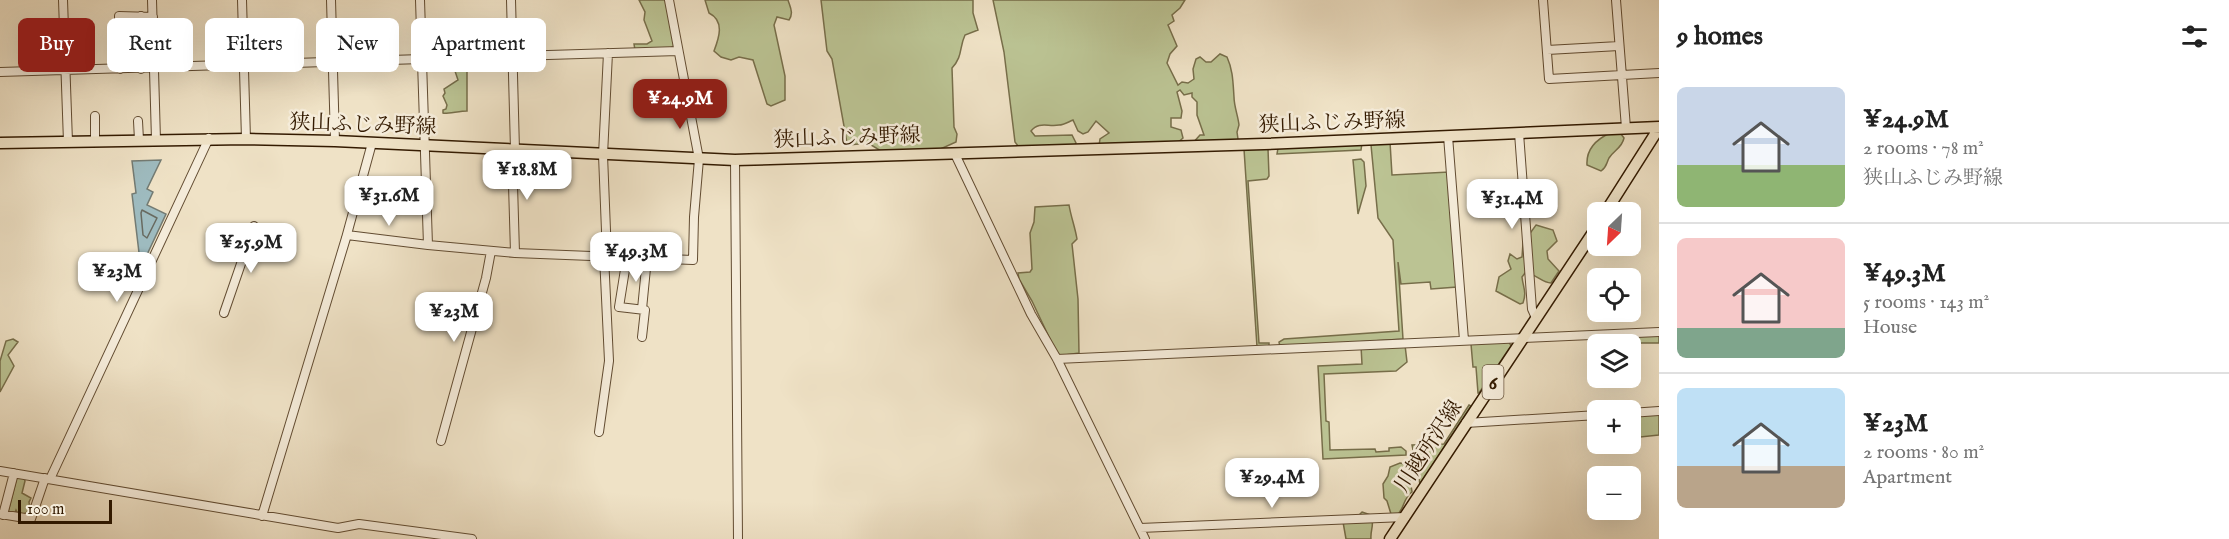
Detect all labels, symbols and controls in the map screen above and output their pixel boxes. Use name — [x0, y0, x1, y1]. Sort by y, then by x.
chip: Buy — [18, 18, 95, 72]
chip: Rent — [107, 18, 193, 72]
chip: Filters — [205, 18, 304, 72]
chip: New — [316, 18, 399, 72]
chip: Apartment — [411, 18, 546, 72]
text: 9 homes — [1677, 20, 1763, 53]
icon: filters — [2178, 20, 2211, 53]
pin: ¥24.9M — [631, 79, 729, 130]
text: ¥24.9M — [647, 86, 713, 111]
text: ¥24.9M — [1863, 103, 1949, 136]
street label: 狭山ふじみ野線 — [1258, 107, 1406, 140]
street label: 狭山ふじみ野線 — [289, 109, 437, 142]
icon: home — [1725, 111, 1797, 183]
street label: 狭山ふじみ野線 — [773, 122, 921, 155]
text: 2 rooms · 78 m² — [1863, 136, 1984, 161]
pin: ¥18.8M — [478, 150, 576, 201]
text: ¥18.8M — [497, 157, 557, 182]
text: 狭山ふじみ野線 — [1863, 166, 2003, 191]
pin: ¥31.6M — [340, 176, 438, 227]
pin: ¥31.4M — [1463, 179, 1561, 230]
text: ¥31.6M — [358, 183, 420, 208]
text: ¥31.4M — [1481, 186, 1543, 211]
north arrow — [1587, 202, 1641, 256]
map controls — [1587, 202, 1641, 520]
pin: ¥25.9M — [202, 223, 300, 274]
text: ¥25.9M — [220, 230, 282, 255]
pin: ¥49.3M — [587, 232, 685, 283]
text: ¥49.3M — [604, 239, 668, 264]
pin: ¥23M — [81, 252, 153, 303]
text: ¥49.3M — [1863, 257, 1946, 290]
text: ¥23M — [92, 259, 142, 284]
icon: home — [1725, 262, 1797, 334]
button: locate — [1587, 268, 1641, 322]
text: 5 rooms · 143 m² — [1863, 290, 1989, 315]
pin: ¥23M — [418, 292, 490, 343]
text: ¥23M — [429, 299, 479, 324]
text: House — [1863, 315, 1917, 340]
button: layers — [1587, 334, 1641, 388]
road number: 6 — [1482, 365, 1504, 399]
street label: 川越所沢線 — [1389, 395, 1469, 498]
button: + — [1587, 400, 1641, 454]
text: ¥23M — [1863, 407, 1928, 440]
icon: home — [1725, 412, 1797, 484]
text: 2 rooms · 80 m² — [1863, 440, 1984, 465]
pin: ¥29.4M — [1223, 458, 1321, 509]
text: ¥29.4M — [1239, 465, 1305, 490]
text: Apartment — [1863, 465, 1952, 490]
button: − — [1587, 466, 1641, 520]
scale bar — [18, 497, 112, 524]
text: 100 m — [27, 500, 64, 520]

